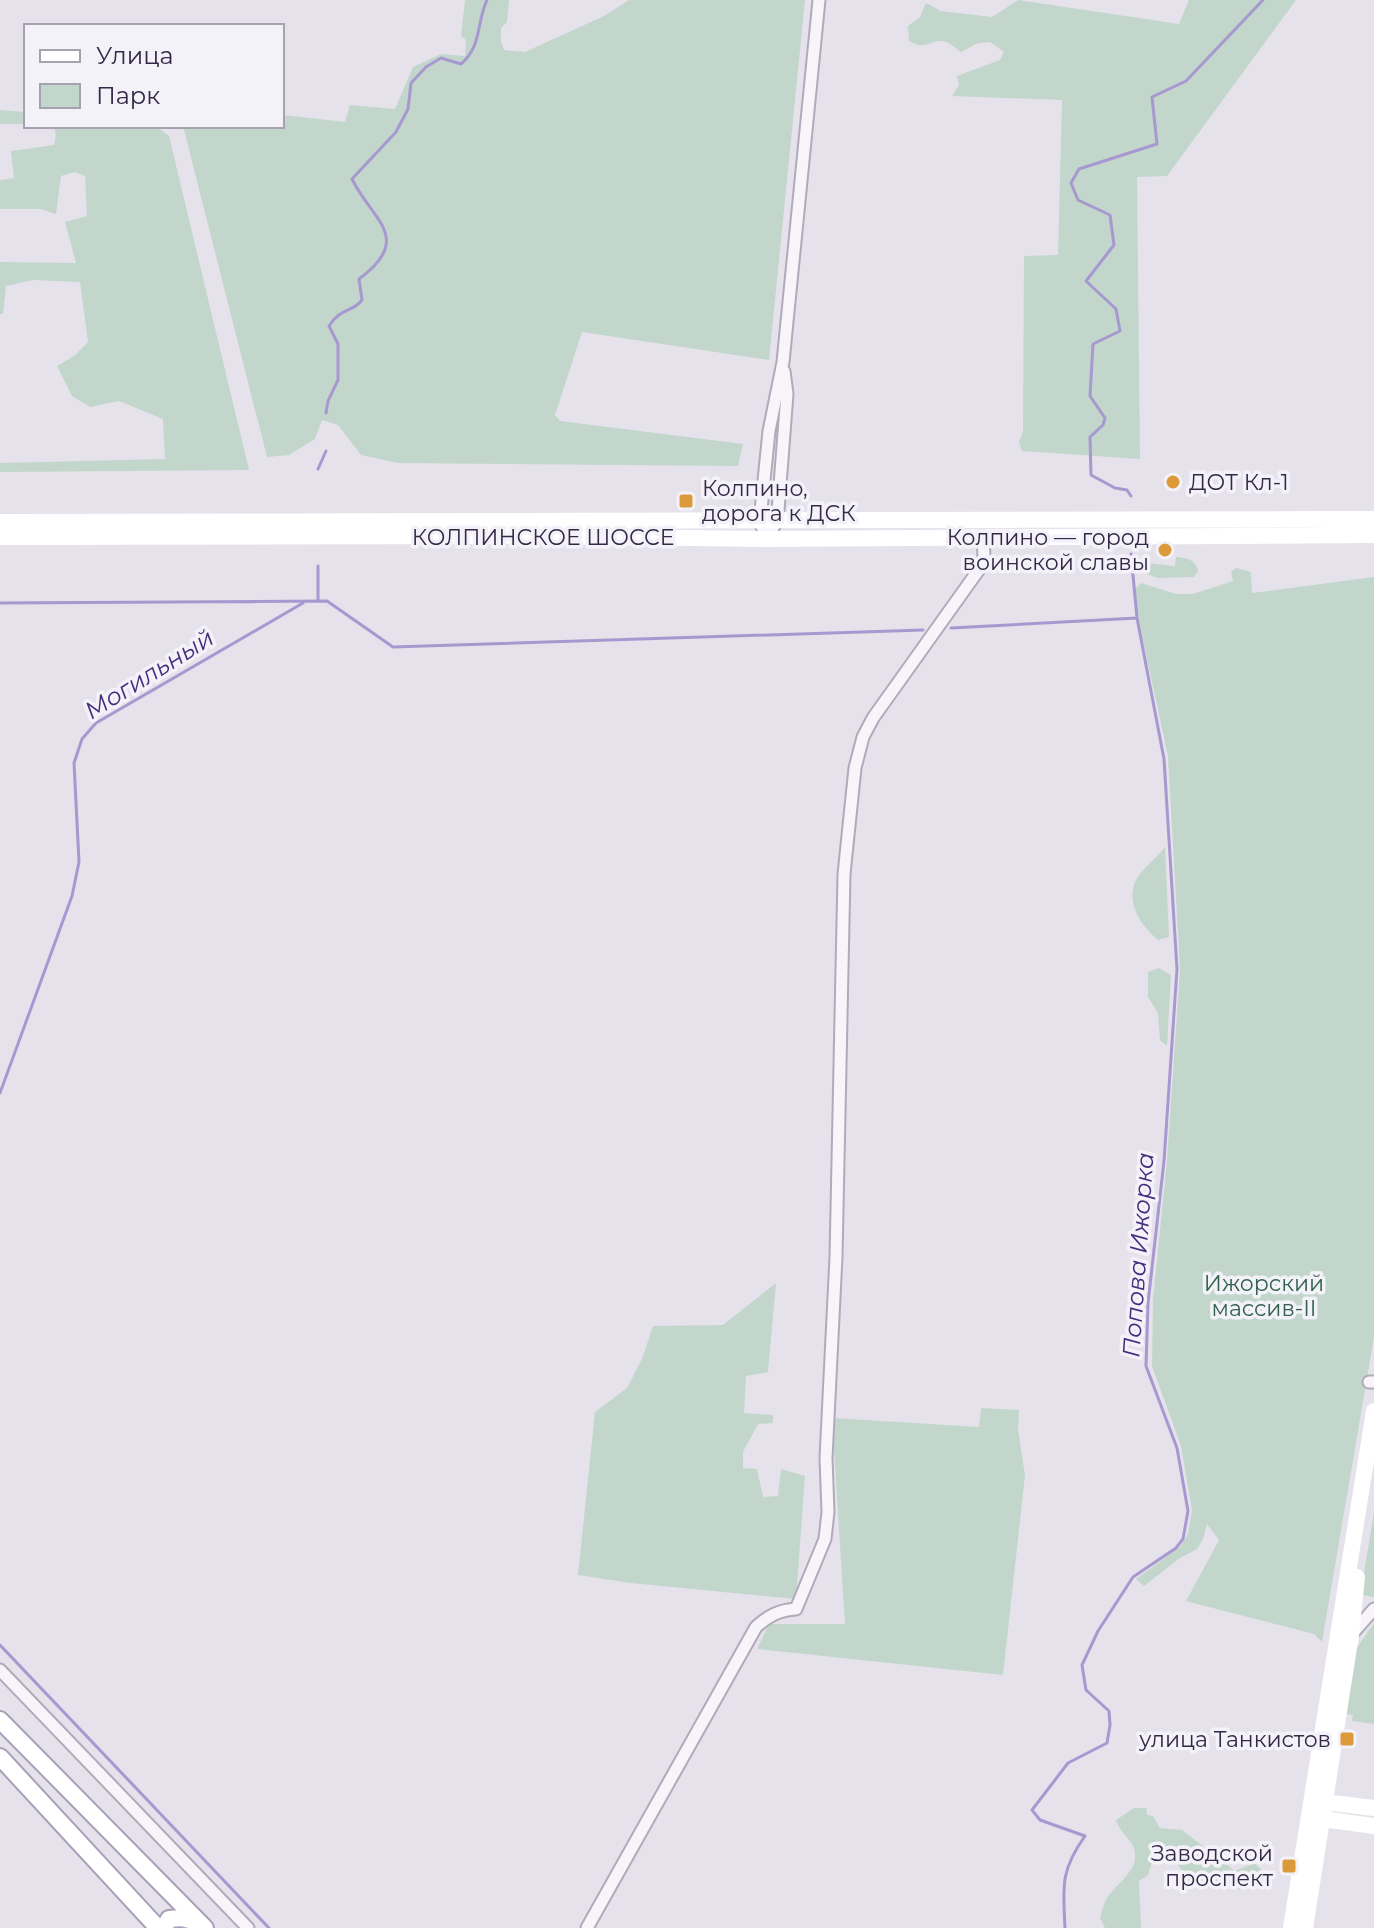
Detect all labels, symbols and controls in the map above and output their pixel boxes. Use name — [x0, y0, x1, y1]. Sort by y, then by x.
legend — [24, 24, 284, 128]
text: Улица — [96, 41, 174, 70]
text: Парк — [96, 81, 160, 110]
place label: ДОТ Кл-1 — [1189, 469, 1289, 496]
marker: ДОТ Кл-1 — [1164, 473, 1182, 491]
place label: Колпино, дорога к ДСК — [702, 475, 856, 527]
marker: Колпино, дорога к ДСК — [677, 492, 695, 510]
street label: КОЛПИНСКОЕ ШОССЕ — [412, 524, 674, 551]
place label: Колпино — город воинской славы — [947, 524, 1149, 576]
marker: Колпино — город воинской славы — [1156, 541, 1174, 559]
water label: Могильный — [79, 623, 219, 725]
water label: Попова Ижорка — [1116, 1152, 1160, 1358]
park label: Ижорский массив-II — [1204, 1270, 1324, 1322]
place label: улица Танкистов — [1138, 1726, 1331, 1753]
marker: улица Танкистов — [1338, 1730, 1356, 1748]
place label: Заводской проспект — [1151, 1840, 1274, 1892]
marker: Заводской проспект — [1280, 1857, 1298, 1875]

